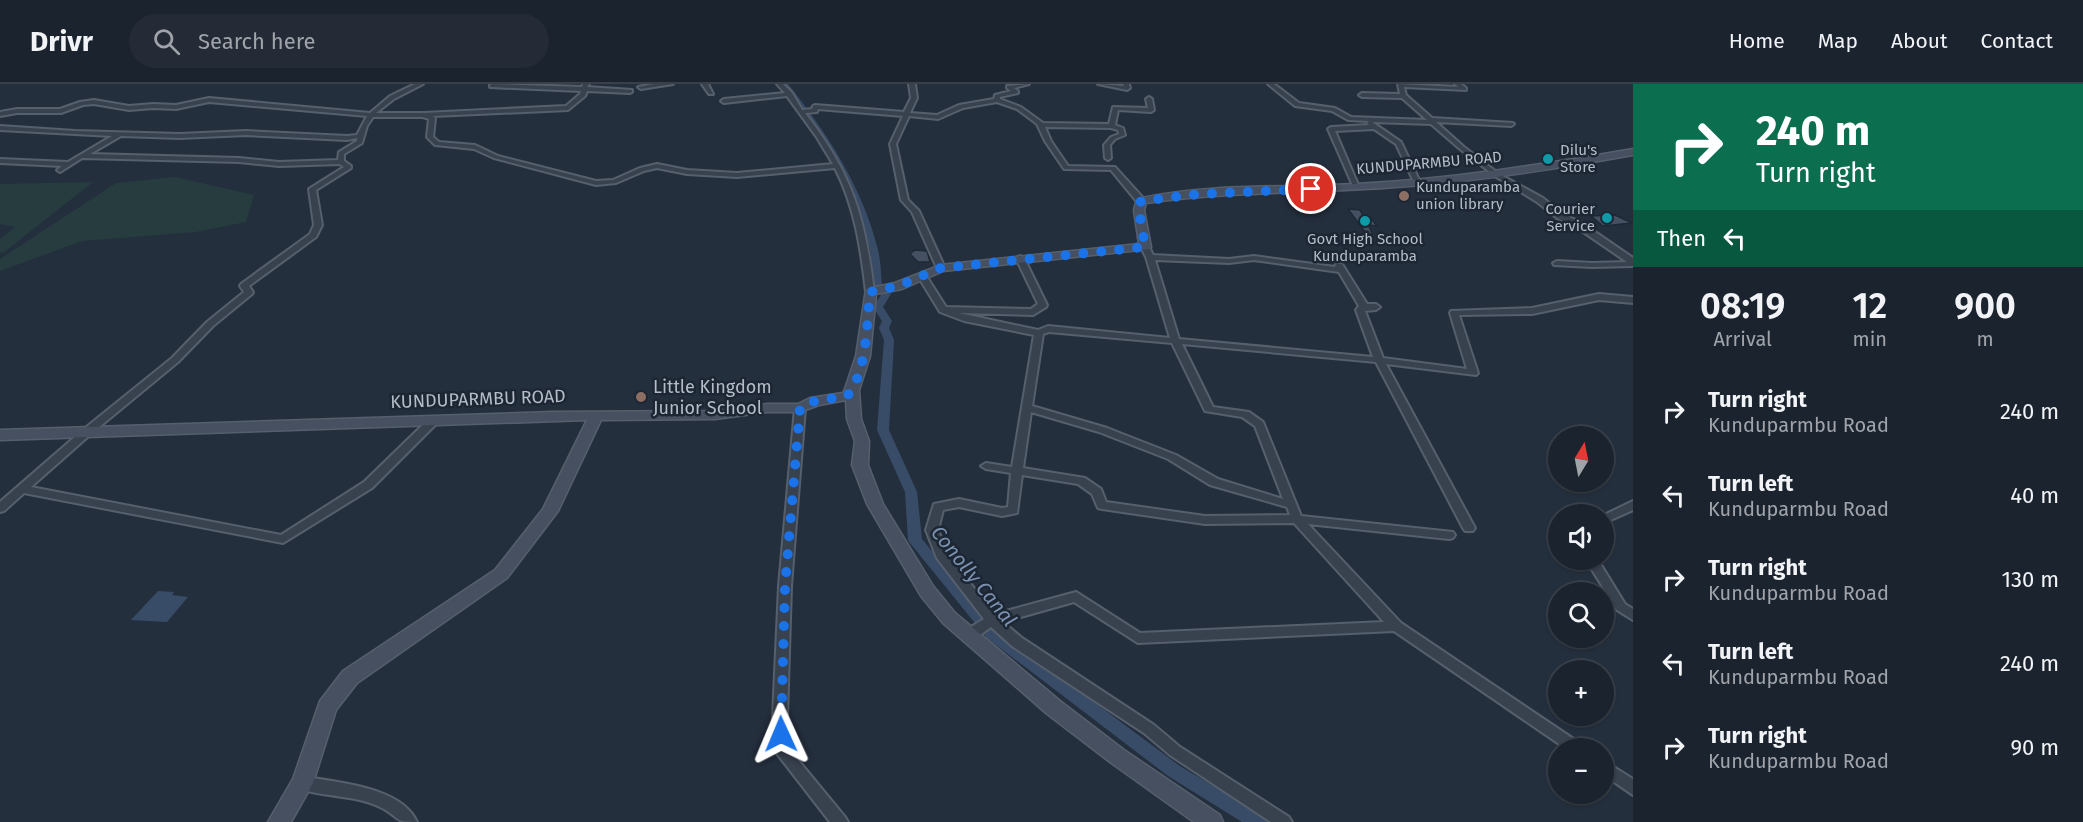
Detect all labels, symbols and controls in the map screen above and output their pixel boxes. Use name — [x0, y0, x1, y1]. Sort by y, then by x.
search box — [129, 14, 549, 68]
text: Drivr — [30, 25, 93, 58]
icon: search — [150, 25, 183, 58]
text: Search here — [198, 28, 315, 55]
text: Home — [1729, 28, 1785, 54]
text: Map — [1818, 28, 1858, 54]
text: About — [1891, 28, 1948, 54]
text: Contact — [1981, 28, 2053, 54]
text: 240 m — [1756, 106, 1870, 156]
icon: right — [1657, 108, 1735, 186]
place label: Dilu's Store — [1560, 141, 1597, 176]
street label: KUNDUPARMBU ROAD — [1355, 148, 1503, 178]
marker: Dilu's Store — [1541, 152, 1555, 166]
text: Turn right — [1756, 157, 1876, 189]
pin — [1285, 163, 1336, 214]
icon: arrive — [1294, 172, 1327, 205]
place label: Kunduparamba union library — [1416, 178, 1520, 213]
marker: Kunduparamba union library — [1397, 189, 1411, 203]
place label: Courier Service — [1545, 200, 1595, 235]
marker: Courier Service — [1600, 211, 1614, 225]
marker: Govt High School Kunduparamba — [1358, 214, 1372, 228]
icon: left — [1718, 222, 1751, 255]
text: Then — [1657, 225, 1706, 252]
place label: Govt High School Kunduparamba — [1307, 230, 1424, 265]
text: 08:19 — [1700, 284, 1785, 328]
text: 12 — [1852, 284, 1887, 328]
text: 900 — [1954, 284, 2016, 328]
text: Arrival — [1713, 327, 1772, 351]
text: min — [1853, 327, 1887, 351]
text: m — [1977, 327, 1994, 351]
place label: Little Kingdom Junior School — [653, 376, 772, 419]
street label: KUNDUPARMBU ROAD — [390, 385, 566, 413]
text: Turn right — [1708, 386, 1807, 413]
marker: Little Kingdom Junior School — [634, 390, 648, 404]
icon: right — [1657, 395, 1690, 428]
text: 240 m — [2000, 398, 2059, 425]
text: Kunduparmbu Road — [1708, 413, 1889, 437]
north arrow — [1548, 426, 1614, 492]
map controls — [1548, 426, 1614, 804]
text: Turn left — [1708, 470, 1793, 497]
icon: left — [1657, 479, 1690, 512]
text: 40 m — [2010, 482, 2059, 509]
text: Kunduparmbu Road — [1708, 497, 1889, 521]
button: sound — [1548, 504, 1614, 570]
water label: Conolly Canal — [926, 521, 1022, 631]
text: Turn right — [1708, 554, 1807, 581]
icon: right — [1657, 563, 1690, 596]
text: 130 m — [2002, 566, 2059, 593]
text: Kunduparmbu Road — [1708, 581, 1889, 605]
button: search — [1548, 582, 1614, 648]
text: Turn left — [1708, 638, 1793, 665]
icon: left — [1657, 647, 1690, 680]
text: 240 m — [2000, 650, 2059, 677]
button: + — [1548, 660, 1614, 726]
text: Kunduparmbu Road — [1708, 665, 1889, 689]
position arrow — [749, 702, 813, 766]
text: Turn right — [1708, 722, 1807, 749]
icon: right — [1657, 731, 1690, 764]
text: 90 m — [2010, 734, 2059, 761]
button: − — [1548, 738, 1614, 804]
text: Kunduparmbu Road — [1708, 749, 1889, 773]

